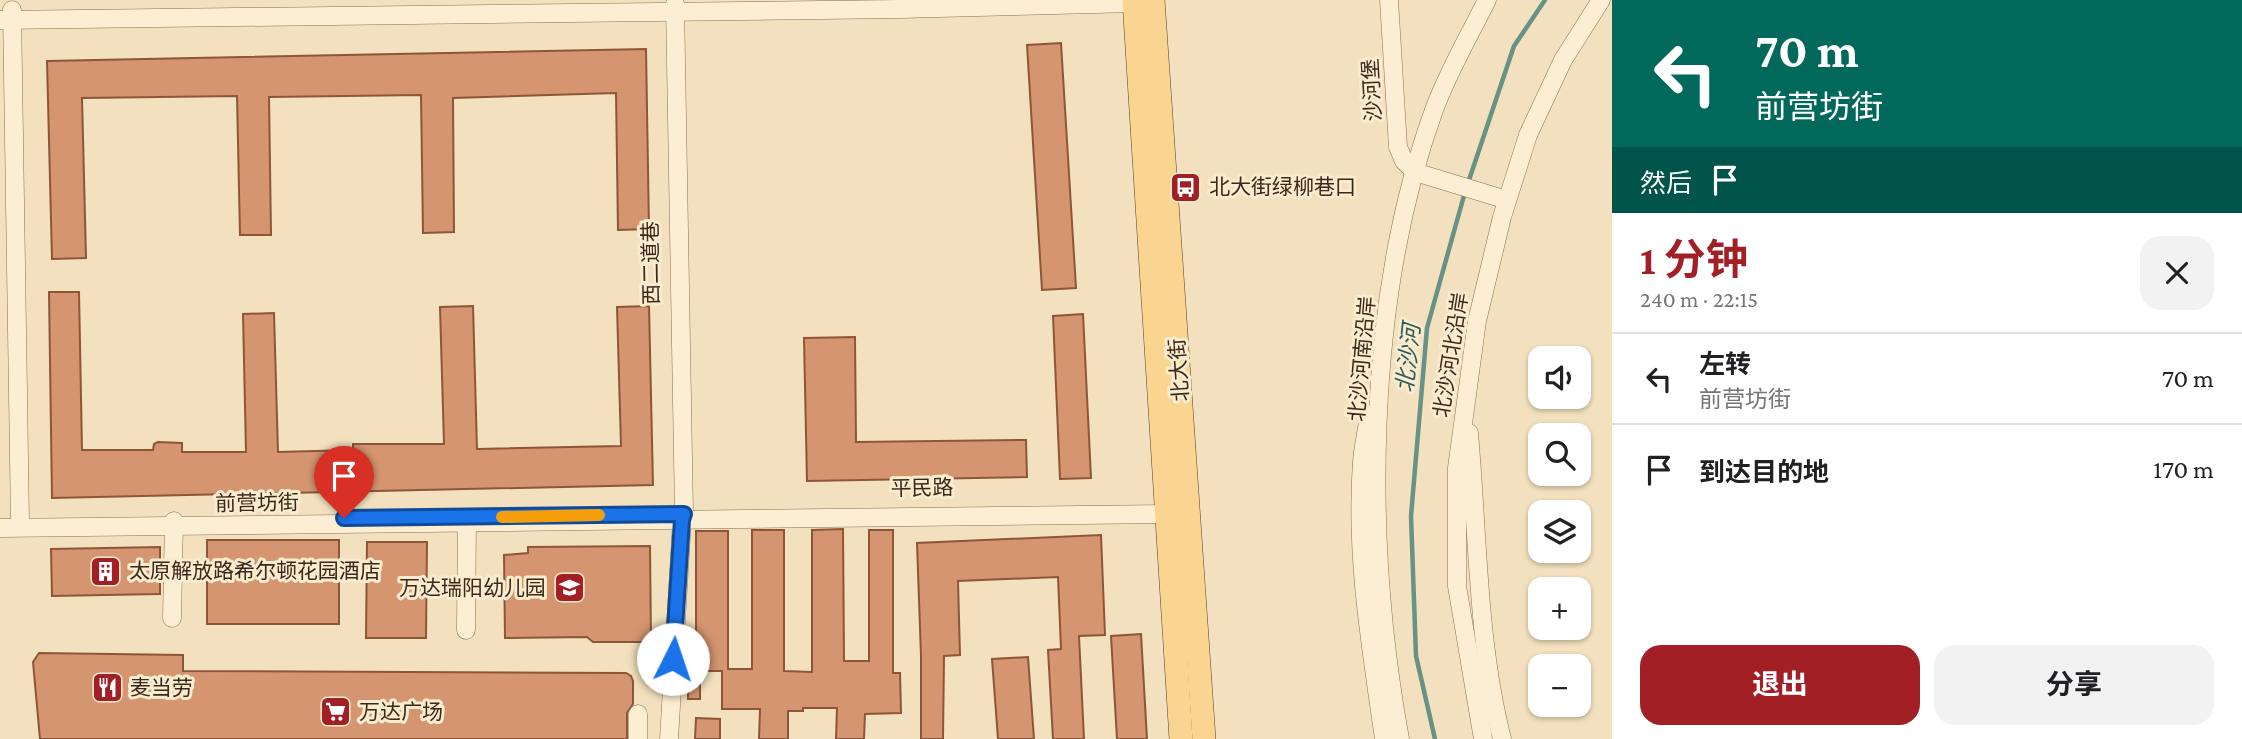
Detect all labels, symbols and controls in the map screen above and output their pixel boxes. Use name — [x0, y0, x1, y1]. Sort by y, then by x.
text: 70 m — [1755, 23, 1859, 78]
icon: left — [1640, 28, 1731, 119]
street label: 沙河堡 — [1358, 58, 1386, 122]
text: 前营坊街 — [1755, 89, 1883, 125]
icon: arrive — [1706, 161, 1744, 199]
text: 然后 — [1640, 169, 1692, 198]
bus stop icon: 北大街绿柳巷口 — [1169, 170, 1203, 204]
place label: 北大街绿柳巷口 — [1209, 175, 1356, 199]
street label: 西二道巷 — [638, 221, 664, 305]
text: 1 分钟 — [1640, 236, 1748, 283]
button: close — [2140, 236, 2214, 310]
text: 240 m · 22:15 — [1640, 286, 1758, 312]
street label: 北沙河北沿岸 — [1429, 291, 1473, 419]
street label: 北沙河南沿岸 — [1345, 295, 1379, 423]
water label: 北沙河 — [1391, 318, 1425, 394]
street label: 北大街 — [1165, 338, 1193, 402]
map controls — [1528, 346, 1591, 717]
button: sound — [1528, 346, 1591, 409]
text: 左转 — [1699, 350, 1751, 379]
icon: left — [1640, 360, 1678, 398]
text: 70 m — [2162, 364, 2214, 393]
text: 前营坊街 — [1699, 386, 1791, 412]
button: search — [1528, 423, 1591, 486]
pin — [314, 446, 374, 518]
icon: arrive — [1640, 451, 1678, 489]
text: 170 m — [2153, 455, 2214, 484]
icon: arrive — [325, 457, 363, 495]
text: 到达目的地 — [1699, 458, 1829, 487]
street label: 平民路 — [890, 475, 954, 501]
street label: 前营坊街 — [215, 490, 299, 516]
button: layers — [1528, 500, 1591, 563]
building icon: 太原解放路希尔顿花园酒店 — [89, 554, 123, 588]
place label: 太原解放路希尔顿花园酒店 — [129, 559, 381, 583]
school or university icon: 万达瑞阳幼儿园 — [552, 571, 586, 605]
place label: 万达瑞阳幼儿园 — [399, 576, 546, 600]
button: + — [1528, 577, 1591, 640]
position arrow — [636, 622, 710, 696]
button: 退出 — [1640, 645, 1920, 725]
button: 分享 — [1934, 645, 2214, 725]
button: − — [1528, 654, 1591, 717]
restaurant icon: 麦当劳 — [90, 671, 124, 705]
place label: 麦当劳 — [130, 676, 193, 700]
supermarket icon: 万达广场 — [319, 695, 353, 729]
place label: 万达广场 — [359, 700, 443, 724]

